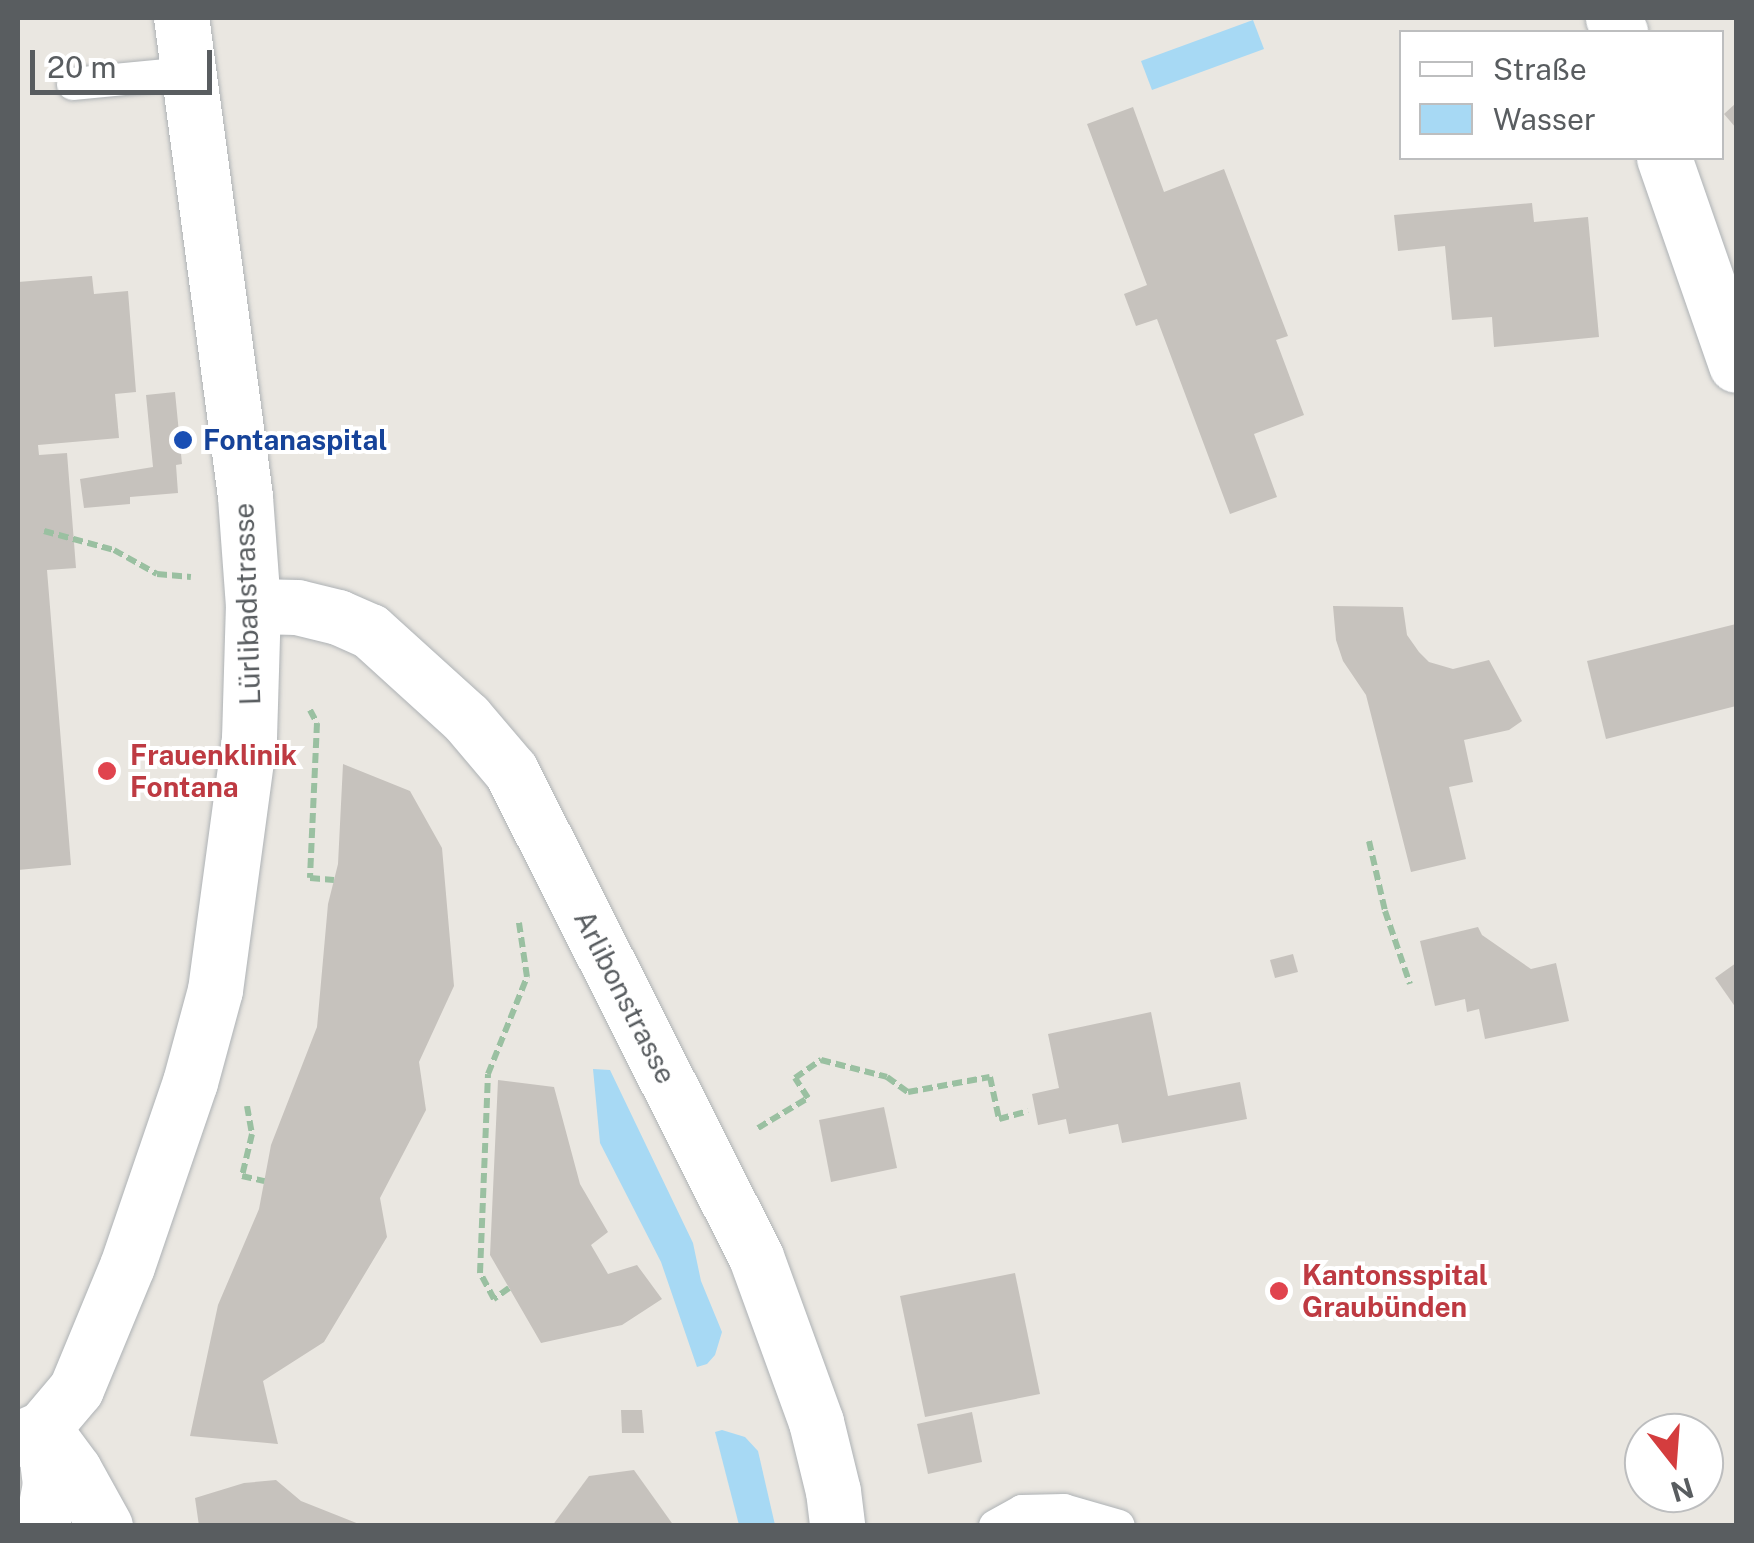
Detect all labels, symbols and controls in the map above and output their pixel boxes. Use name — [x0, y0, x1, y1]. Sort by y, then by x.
scale bar — [35, 30, 218, 92]
legend — [1399, 30, 1724, 160]
text: 20 m — [47, 49, 116, 85]
text: Straße — [1493, 51, 1587, 87]
text: Wasser — [1493, 101, 1596, 137]
place label: Fontanaspital — [203, 423, 387, 457]
marker: Fontanaspital — [172, 429, 194, 451]
street label: Lürlibadstrasse — [227, 502, 267, 706]
place label: Frauenklinik Fontana — [130, 738, 297, 804]
marker: Frauenklinik Fontana — [94, 758, 120, 784]
street label: Arlibonstrasse — [567, 905, 683, 1089]
place label: Kantonsspital Graubünden — [1302, 1258, 1488, 1324]
marker: Kantonsspital Graubünden — [1266, 1278, 1292, 1304]
north arrow — [1624, 1413, 1724, 1513]
text: N — [1667, 1471, 1698, 1509]

